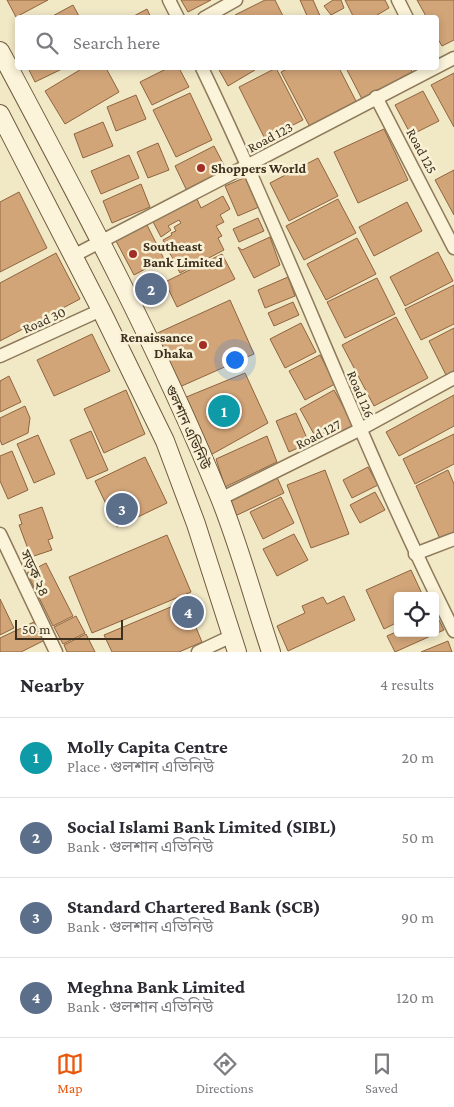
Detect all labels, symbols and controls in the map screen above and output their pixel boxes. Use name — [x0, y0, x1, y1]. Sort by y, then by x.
search box — [15, 15, 439, 70]
icon: search — [33, 29, 61, 57]
text: Search here — [73, 32, 160, 53]
street label: Road 123 — [245, 118, 295, 156]
street label: Road 125 — [403, 126, 441, 176]
place label: Shoppers World — [211, 160, 307, 176]
marker: Shoppers World — [195, 162, 207, 174]
place label: Southeast Bank Limited — [143, 238, 223, 270]
marker: Southeast Bank Limited — [127, 248, 139, 260]
pin: 2 — [135, 270, 167, 308]
street label: Road 30 — [20, 303, 68, 337]
place label: Renaissance Dhaka — [120, 329, 193, 361]
marker: Renaissance Dhaka — [197, 339, 209, 351]
your location — [222, 347, 248, 373]
street label: Road 126 — [344, 368, 378, 420]
street label: গুলশান এভিনিউ — [162, 382, 214, 473]
pin: 1 — [208, 392, 240, 430]
street label: Road 127 — [293, 416, 344, 452]
pin: 3 — [106, 490, 138, 528]
street label: সড়ক ২৪ — [17, 546, 53, 599]
map controls — [394, 592, 439, 637]
button: locate — [394, 592, 439, 637]
pin: 4 — [172, 593, 204, 631]
scale bar — [15, 617, 122, 640]
text: 50 m — [22, 621, 50, 637]
text: Nearby — [20, 673, 84, 697]
text: 4 results — [380, 676, 434, 693]
text: Molly Capita Centre — [67, 736, 228, 757]
text: 1 — [33, 749, 39, 766]
text: 20 m — [401, 749, 434, 766]
text: Place · গুলশান এভিনিউ — [67, 758, 214, 775]
text: Social Islami Bank Limited (SIBL) — [67, 816, 337, 837]
text: 2 — [32, 829, 40, 846]
text: 50 m — [402, 829, 434, 846]
text: Bank · গুলশান এভিনিউ — [67, 838, 213, 855]
text: Standard Chartered Bank (SCB) — [67, 896, 321, 917]
text: 3 — [32, 909, 40, 926]
text: 90 m — [401, 909, 434, 926]
text: Bank · গুলশান এভিনিউ — [67, 918, 213, 935]
text: Meghna Bank Limited — [67, 976, 245, 997]
text: 4 — [32, 989, 40, 1006]
text: 120 m — [396, 989, 434, 1006]
text: Bank · গুলশান এভিনিউ — [67, 998, 213, 1015]
tab: Map — [56, 1050, 84, 1096]
tab: Directions — [196, 1050, 254, 1096]
tab: Saved — [365, 1050, 398, 1096]

